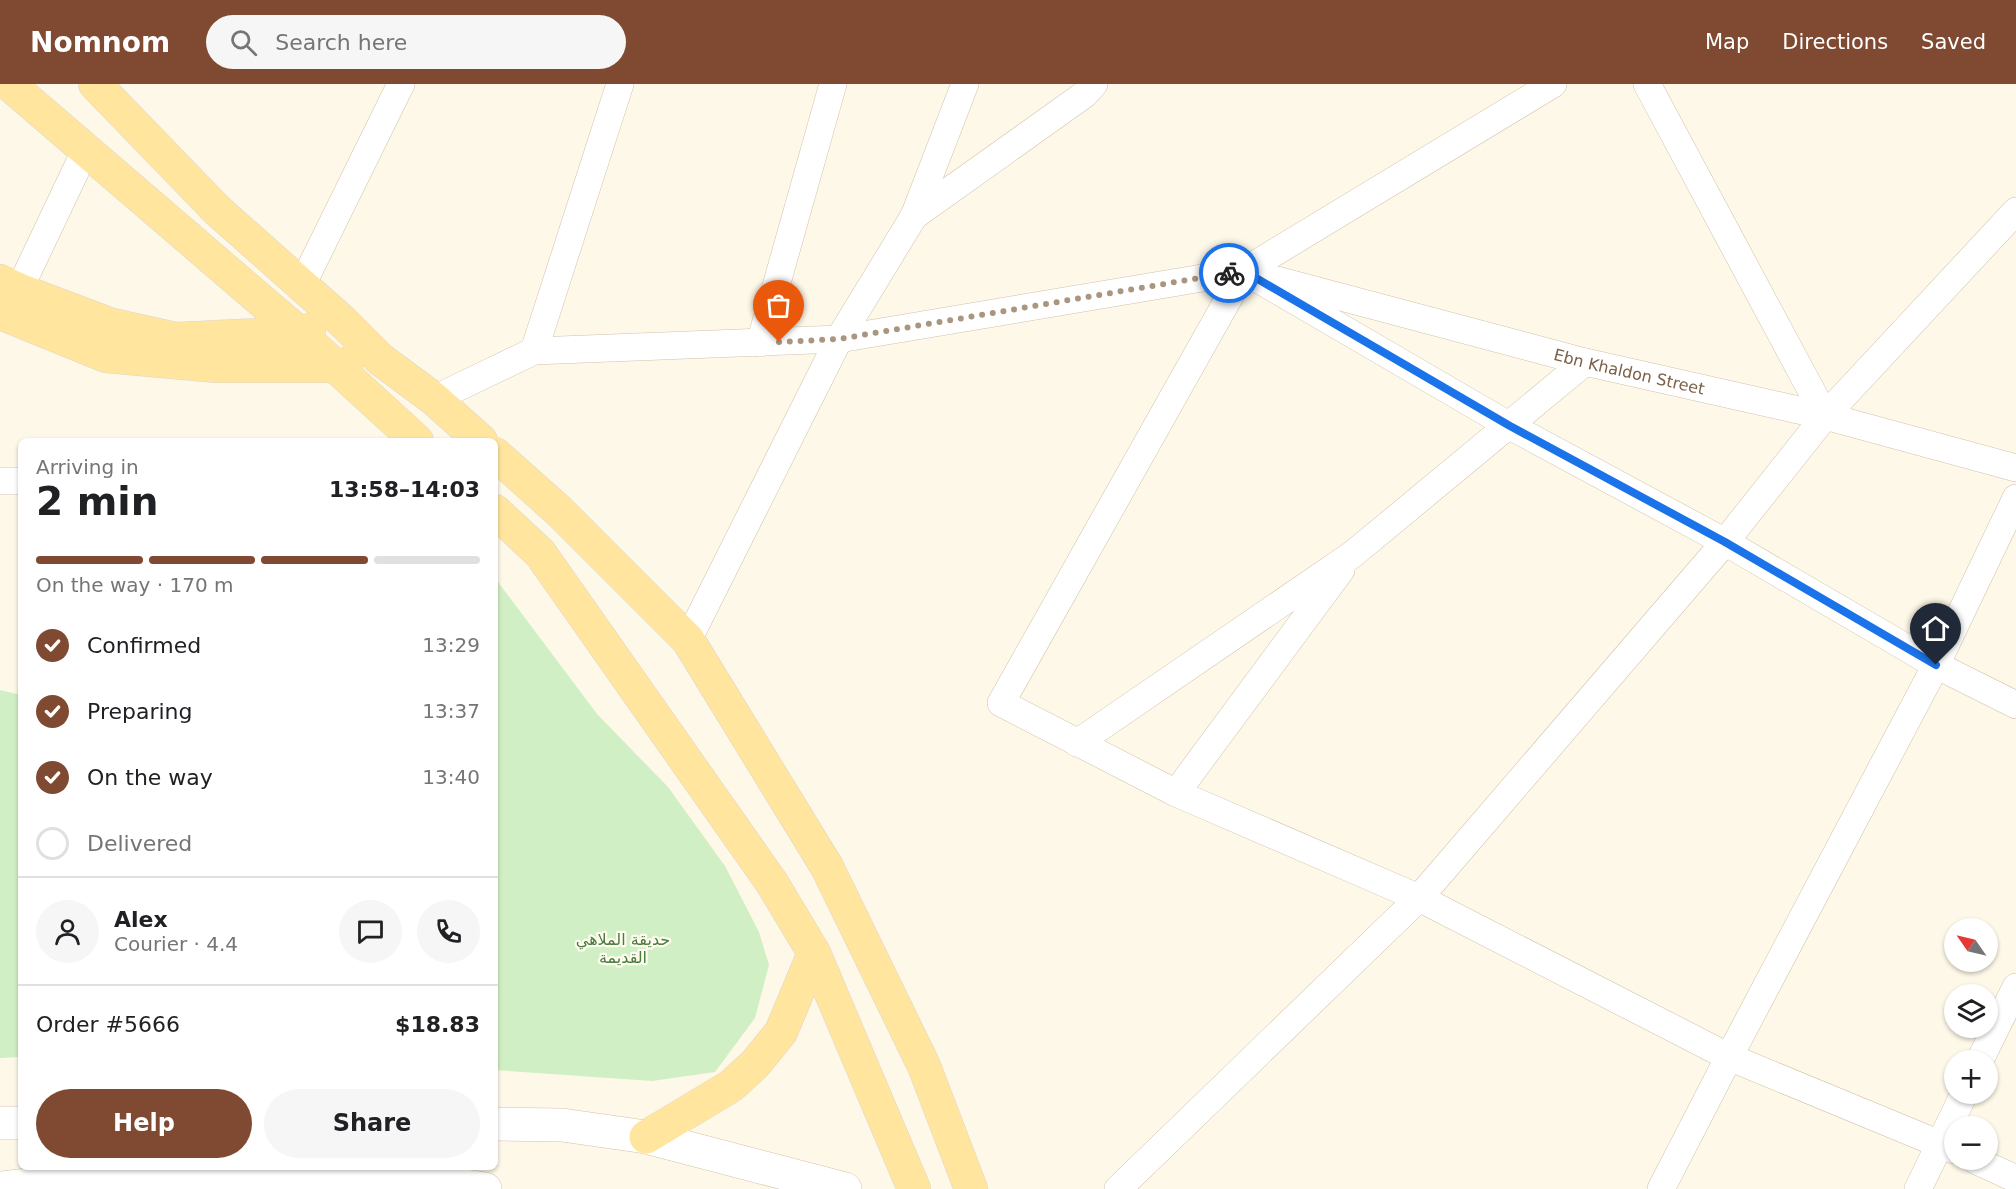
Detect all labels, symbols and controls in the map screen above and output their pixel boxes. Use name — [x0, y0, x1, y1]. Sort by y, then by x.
search box — [206, 15, 626, 69]
text: Nomnom — [30, 26, 170, 59]
icon: search — [227, 26, 260, 59]
text: Search here — [275, 30, 407, 55]
text: Map — [1705, 30, 1749, 54]
text: Directions — [1782, 30, 1888, 54]
text: Saved — [1921, 30, 1986, 54]
courier — [1199, 243, 1259, 303]
icon: bike — [1213, 257, 1246, 290]
pin — [753, 280, 804, 342]
icon: bag — [762, 289, 795, 322]
street label: Ebn Khaldon Street — [1552, 345, 1706, 398]
text: Arriving in — [36, 455, 139, 479]
text: 13:58–14:03 — [329, 477, 480, 502]
text: 2 min — [36, 479, 158, 524]
text: On the way · 170 m — [36, 573, 234, 597]
pin — [1910, 603, 1961, 665]
icon: home — [1919, 612, 1952, 645]
icon: check — [36, 629, 69, 662]
text: Confirmed — [87, 633, 201, 658]
text: 13:29 — [422, 633, 480, 657]
icon: check — [36, 695, 69, 728]
text: Preparing — [87, 699, 193, 724]
text: 13:37 — [422, 699, 480, 723]
icon: check — [36, 761, 69, 794]
text: On the way — [87, 765, 213, 790]
text: 13:40 — [422, 765, 480, 789]
text: Delivered — [87, 831, 192, 856]
button: person — [36, 900, 99, 963]
button: chat — [339, 900, 402, 963]
button: phone — [417, 900, 480, 963]
text: Alex — [114, 907, 168, 932]
north arrow — [1944, 918, 1998, 972]
map controls — [1944, 918, 1998, 1170]
park label: حديقة الملاهي القديمة — [576, 930, 670, 967]
text: Courier · 4.4 — [114, 932, 238, 956]
button: layers — [1944, 984, 1998, 1038]
text: Order #5666 — [36, 1012, 180, 1037]
text: $18.83 — [395, 1012, 480, 1037]
button: + — [1944, 1050, 1998, 1104]
button: Help — [36, 1089, 252, 1158]
button: Share — [264, 1089, 480, 1158]
button: − — [1944, 1116, 1998, 1170]

